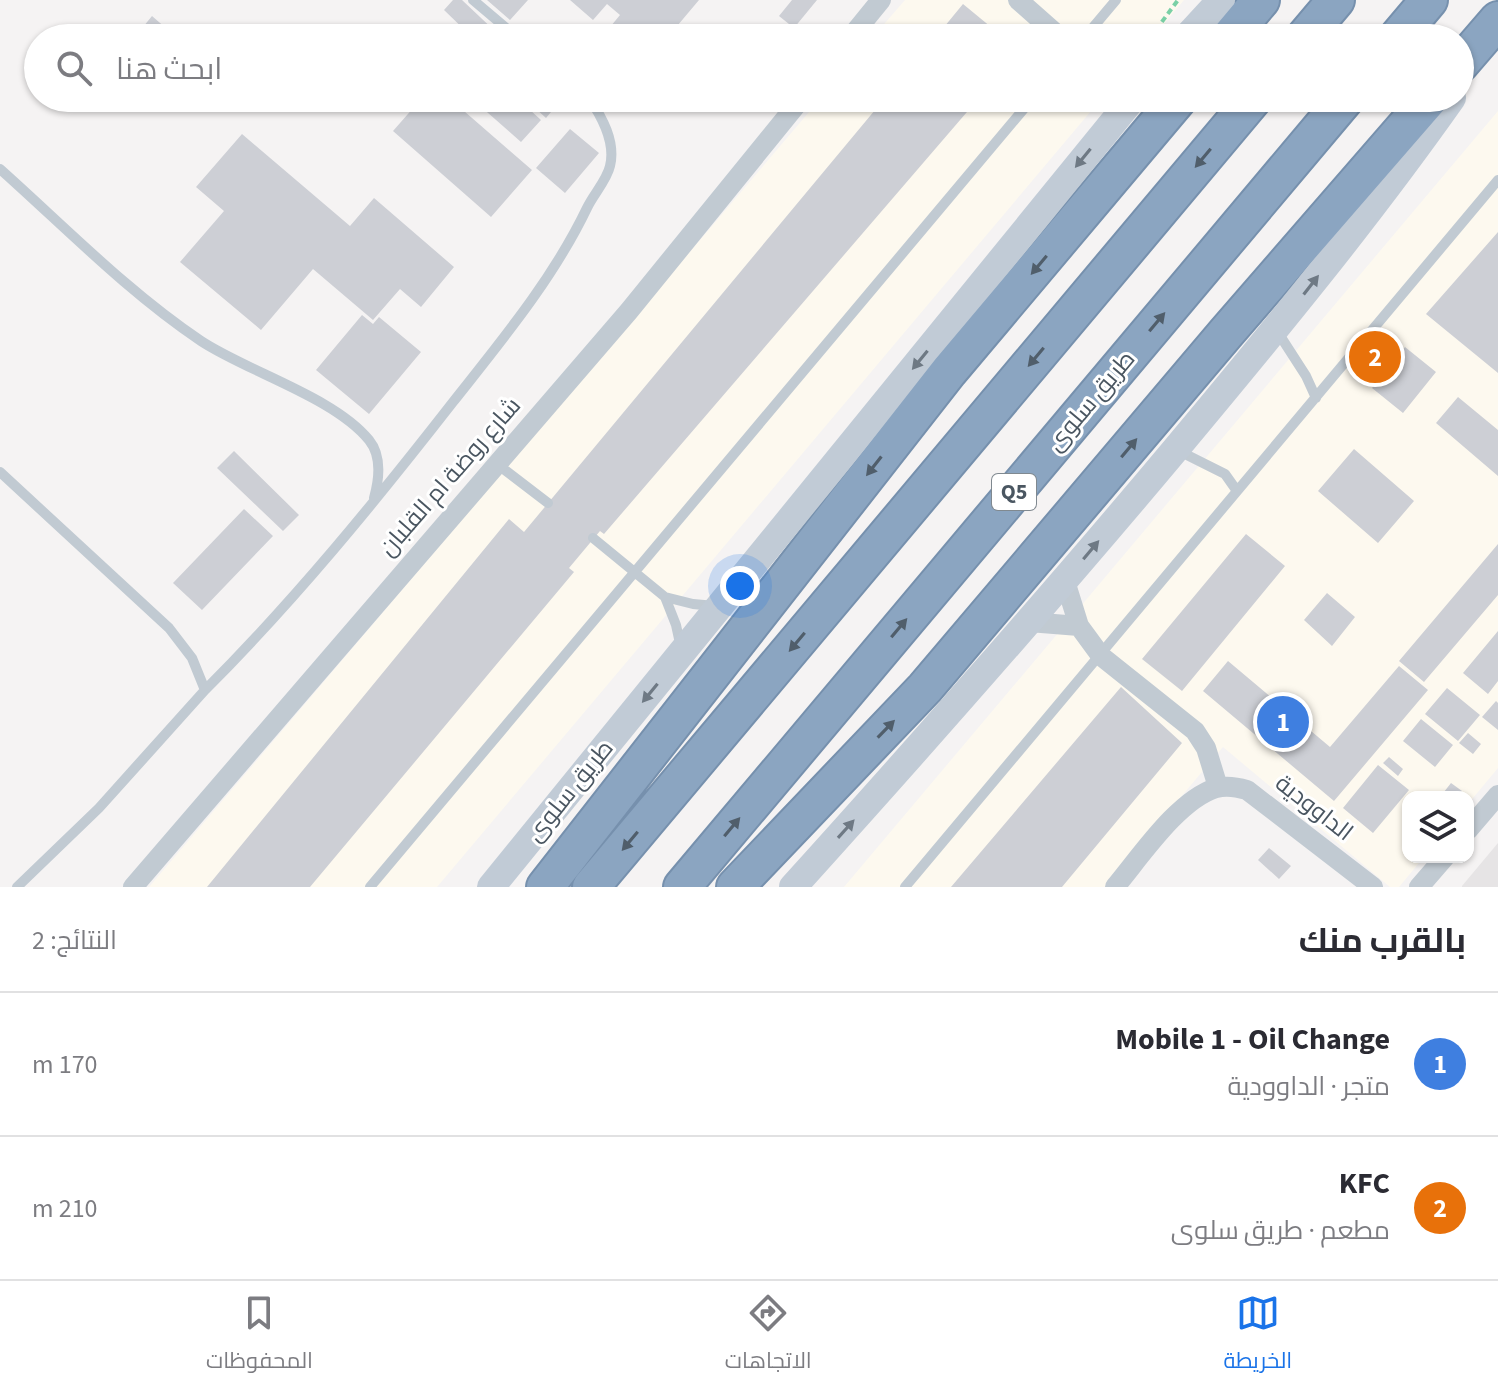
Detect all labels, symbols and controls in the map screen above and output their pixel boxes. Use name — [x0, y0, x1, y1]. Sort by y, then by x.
search box — [24, 24, 1474, 112]
icon: search — [52, 46, 96, 90]
text: ابحث هنا — [116, 48, 222, 91]
one-way arrow — [1195, 147, 1212, 167]
one-way arrow — [1076, 148, 1092, 168]
one-way arrow — [1031, 254, 1048, 274]
one-way arrow — [1302, 275, 1319, 295]
one-way arrow — [1148, 313, 1165, 333]
pin: 2 — [1349, 327, 1401, 387]
street label: طريق سلوى — [1038, 343, 1144, 459]
one-way arrow — [1028, 347, 1045, 367]
one-way arrow — [912, 350, 929, 370]
street label: شارع روضة ام القلبان — [371, 390, 529, 564]
one-way arrow — [1120, 438, 1137, 458]
one-way arrow — [867, 456, 883, 476]
road number: Q5 — [992, 474, 1036, 510]
one-way arrow — [1082, 540, 1099, 560]
your location — [720, 566, 760, 606]
one-way arrow — [890, 619, 908, 638]
one-way arrow — [789, 631, 806, 651]
one-way arrow — [642, 682, 659, 703]
pin: 1 — [1257, 692, 1309, 752]
one-way arrow — [876, 720, 894, 739]
street label: طريق سلوى — [518, 732, 622, 850]
street label: الداوودية — [1268, 766, 1360, 850]
map controls — [1402, 791, 1474, 863]
button: layers — [1402, 791, 1474, 863]
one-way arrow — [723, 818, 740, 838]
one-way arrow — [836, 820, 854, 839]
one-way arrow — [622, 830, 639, 850]
text: بالقرب منك — [1299, 917, 1466, 966]
text: النتائج: 2 — [32, 922, 117, 959]
text: Mobile 1 - Oil Change — [1115, 1018, 1390, 1061]
text: 170 m — [32, 1046, 98, 1083]
text: 1 — [1433, 1046, 1447, 1083]
text: متجر · الداوودية — [1227, 1068, 1390, 1105]
text: KFC — [1339, 1162, 1390, 1205]
text: 210 m — [32, 1190, 98, 1227]
text: 2 — [1433, 1190, 1447, 1227]
text: مطعم · طريق سلوى — [1171, 1212, 1390, 1249]
tab: المحفوظات — [206, 1291, 313, 1381]
tab: الاتجاهات — [725, 1291, 812, 1381]
tab: الخريطة — [1223, 1291, 1292, 1381]

